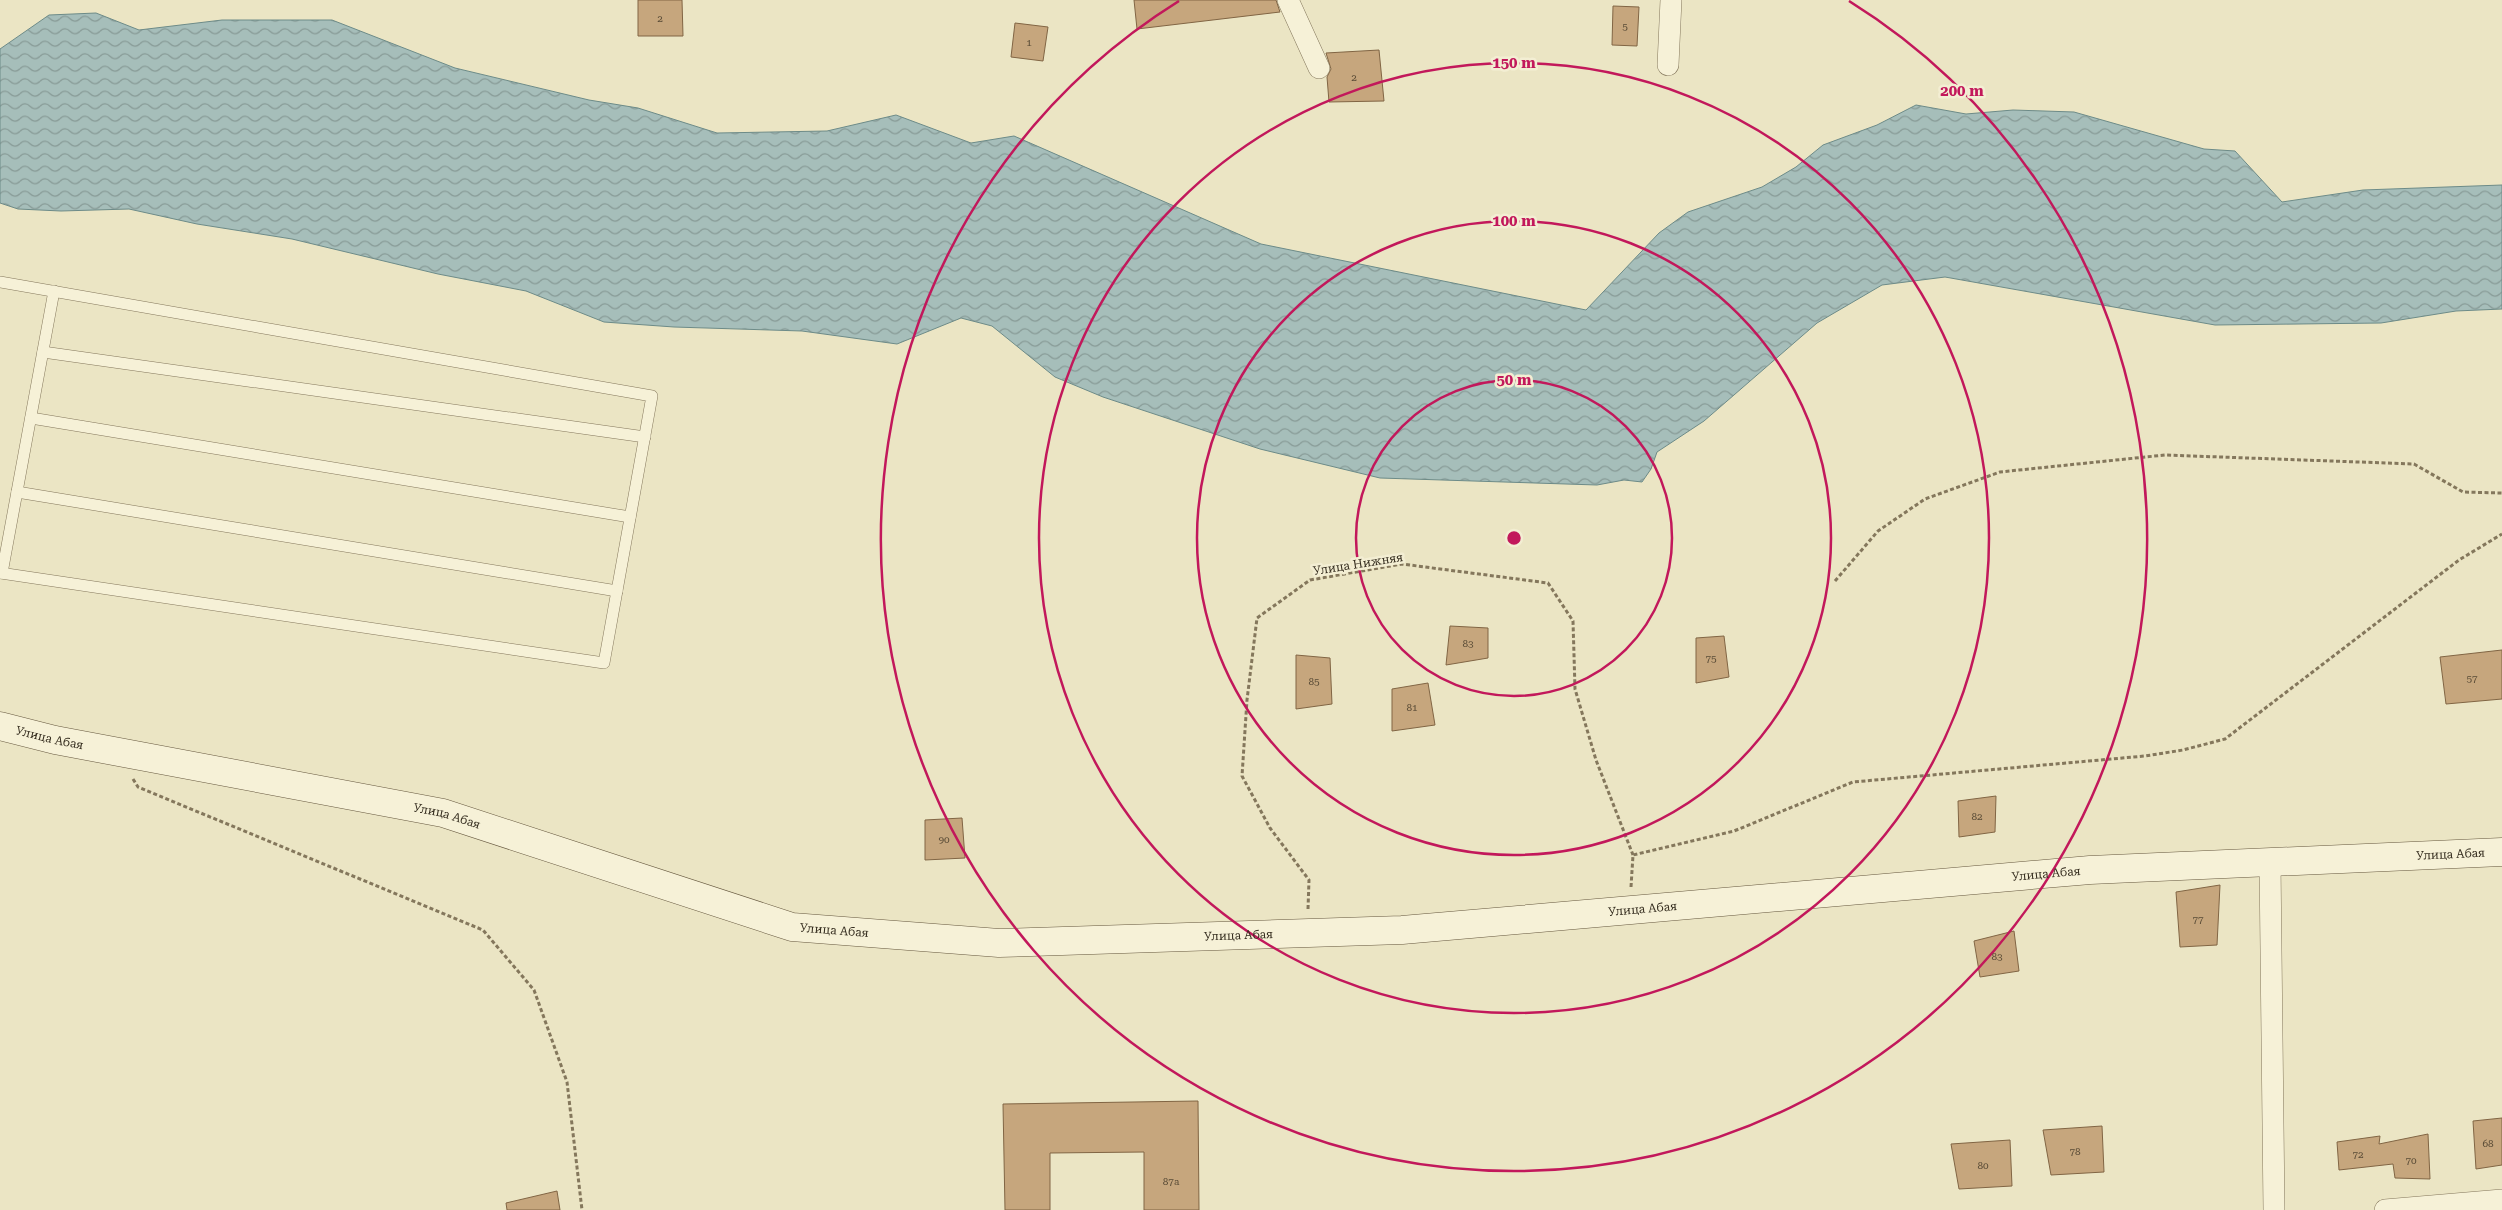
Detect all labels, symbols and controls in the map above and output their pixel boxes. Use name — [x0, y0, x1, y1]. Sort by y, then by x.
house number: 2 — [657, 13, 663, 24]
house number: 5 — [1622, 21, 1628, 32]
house number: 1 — [1026, 37, 1032, 48]
text: 150 m — [1492, 54, 1536, 72]
house number: 2 — [1351, 72, 1357, 83]
text: 200 m — [1940, 82, 1984, 100]
text: 100 m — [1492, 212, 1536, 230]
text: 50 m — [1496, 371, 1532, 389]
centre of rings — [1505, 529, 1523, 547]
street label: Улица Нижняя — [1312, 550, 1404, 578]
house number: 83 — [1462, 638, 1474, 649]
house number: 75 — [1705, 653, 1717, 664]
house number: 57 — [2466, 673, 2478, 684]
house number: 85 — [1308, 676, 1320, 687]
house number: 81 — [1406, 702, 1418, 713]
street label: Улица Абая — [14, 723, 85, 752]
street label: Улица Абая — [412, 801, 482, 832]
house number: 82 — [1971, 811, 1983, 822]
house number: 90 — [938, 834, 950, 845]
street label: Улица Абая — [2416, 846, 2486, 863]
street label: Улица Абая — [2011, 864, 2081, 884]
street label: Улица Абая — [1607, 899, 1678, 919]
house number: 77 — [2192, 914, 2204, 925]
street label: Улица Абая — [799, 921, 869, 940]
street label: Улица Абая — [1204, 927, 1273, 943]
house number: 83 — [1991, 951, 2003, 962]
house number: 68 — [2482, 1138, 2494, 1149]
house number: 78 — [2069, 1146, 2081, 1157]
house number: 72 — [2352, 1149, 2364, 1160]
house number: 70 — [2405, 1155, 2417, 1166]
house number: 80 — [1977, 1160, 1989, 1171]
house number: 87а — [1163, 1176, 1180, 1187]

